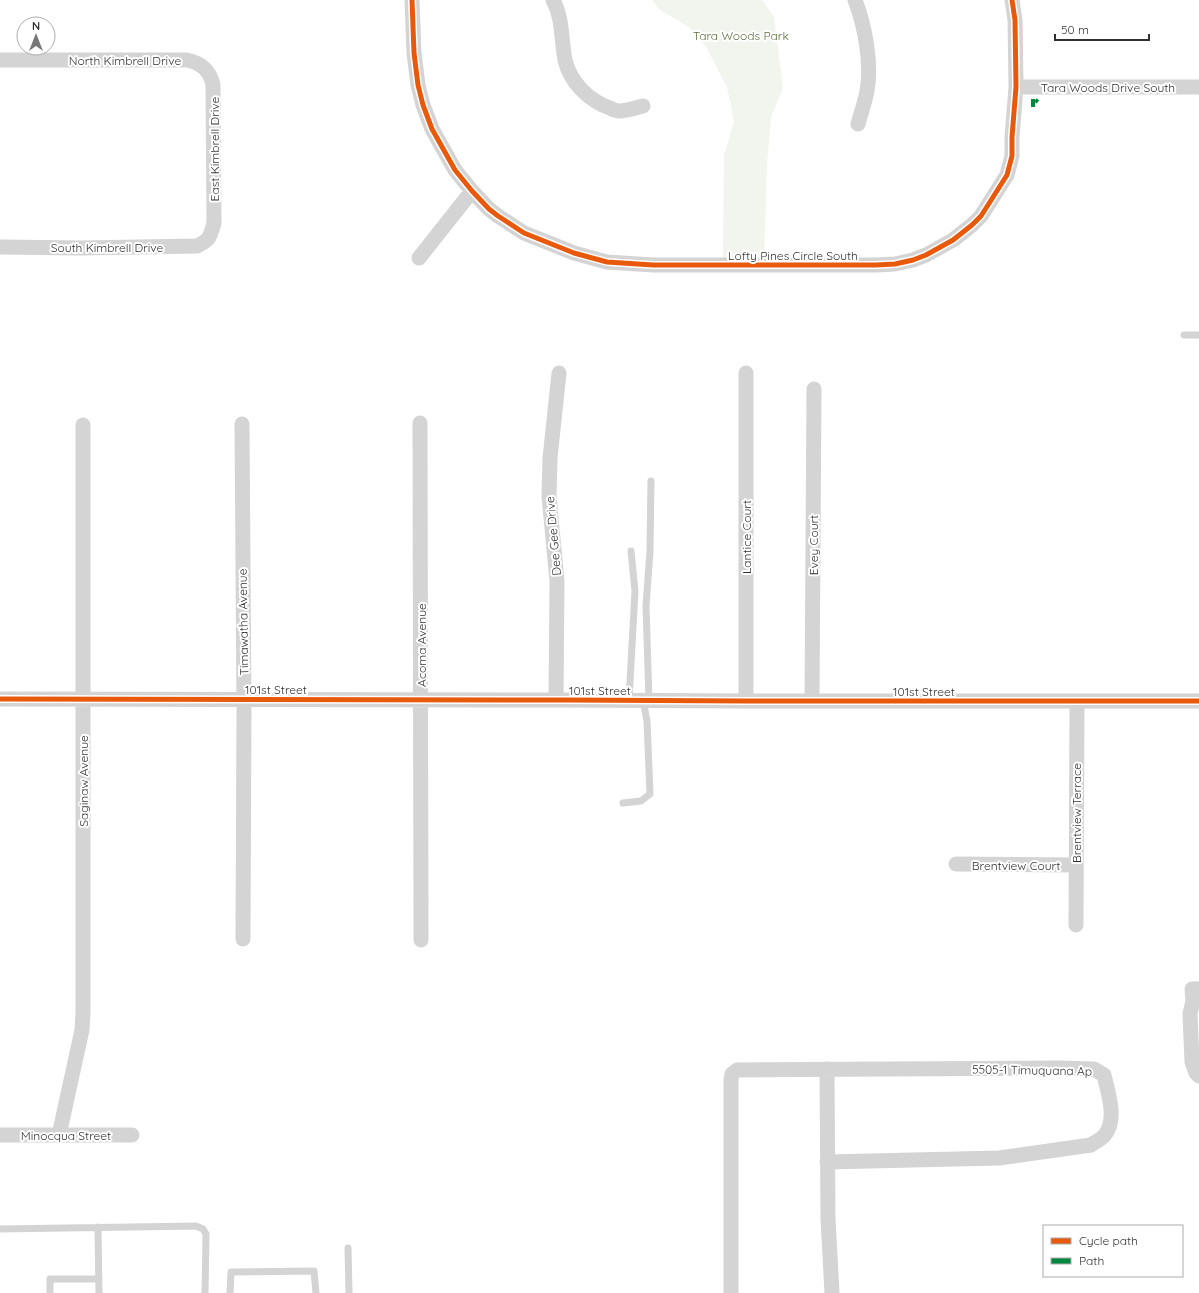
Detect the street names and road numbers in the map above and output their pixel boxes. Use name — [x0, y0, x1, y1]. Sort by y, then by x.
street label: North Kimbrell Drive — [69, 53, 181, 68]
street label: Tara Woods Drive South — [1041, 80, 1175, 95]
street label: East Kimbrell Drive — [207, 96, 222, 201]
street label: South Kimbrell Drive — [51, 240, 164, 255]
street label: Lofty Pines Circle South — [728, 248, 858, 263]
street label: Dee Gee Drive — [542, 495, 564, 576]
street label: Lantice Court — [739, 500, 754, 574]
street label: Evey Court — [806, 515, 821, 575]
street label: Timawatha Avenue — [235, 568, 251, 676]
street label: Acoma Avenue — [414, 603, 429, 687]
street label: 101st Street — [245, 682, 307, 697]
street label: 101st Street — [569, 683, 631, 698]
street label: 101st Street — [893, 684, 955, 699]
street label: Saginaw Avenue — [76, 735, 91, 827]
street label: Brentview Terrace — [1069, 763, 1084, 863]
street label: Brentview Court — [972, 858, 1060, 873]
street label: 5505-1 Timuquana Ap — [972, 1061, 1092, 1079]
street label: Minocqua Street — [21, 1128, 111, 1143]

